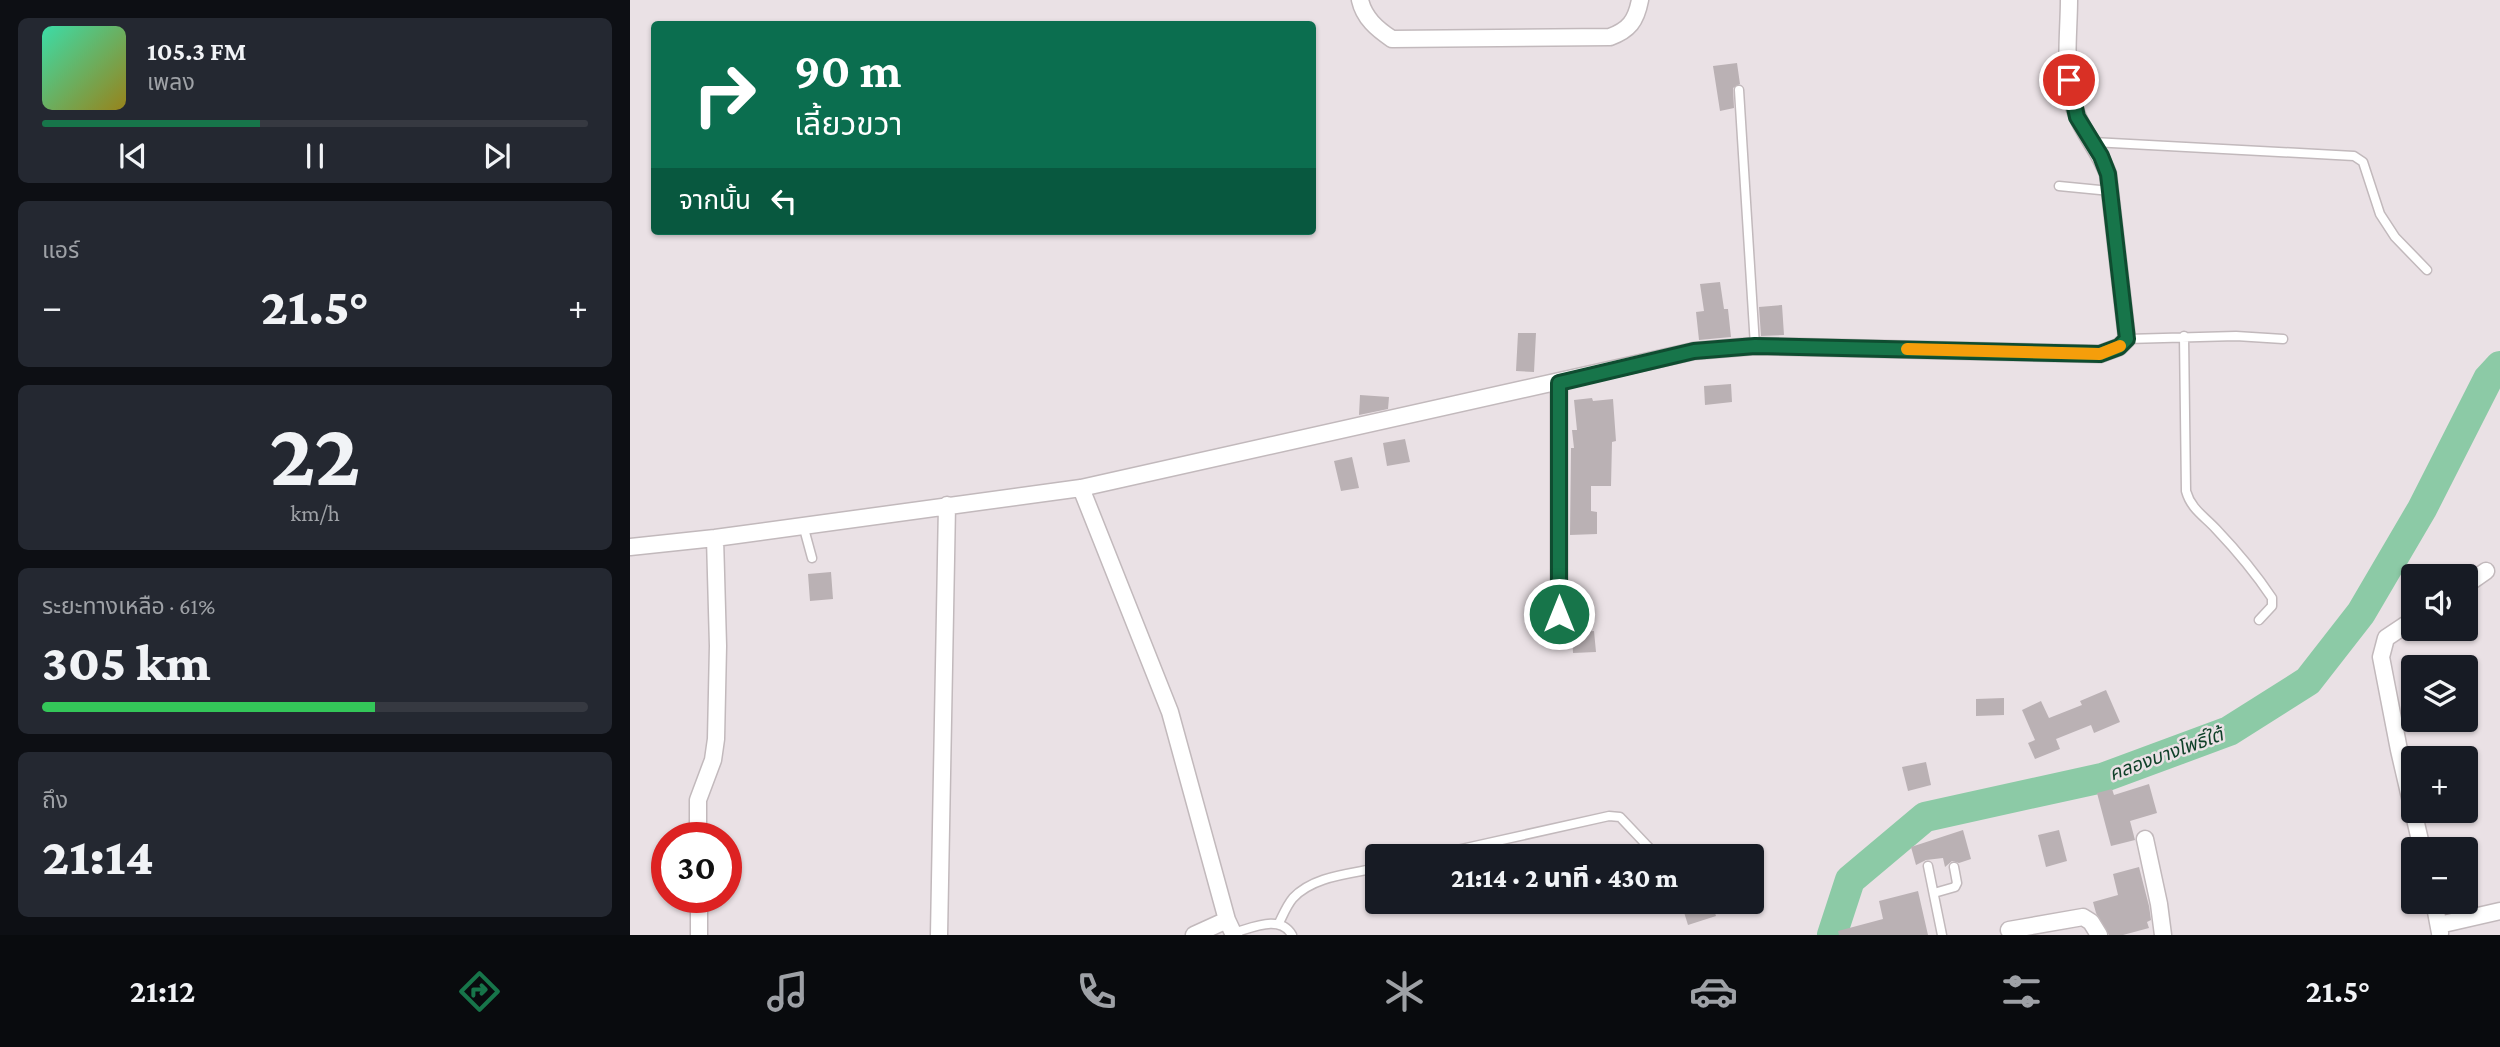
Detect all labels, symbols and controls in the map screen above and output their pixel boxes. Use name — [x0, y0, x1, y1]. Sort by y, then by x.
text: 105.3 FM — [147, 37, 246, 66]
text: 90 m — [794, 43, 901, 98]
icon: right — [679, 49, 770, 140]
pin — [2039, 50, 2099, 110]
icon: arrive — [2050, 61, 2088, 99]
text: เพลง — [147, 69, 195, 95]
text: เลี้ยวขวา — [794, 106, 902, 142]
icon: previous — [114, 137, 152, 175]
icon: pause — [296, 137, 334, 175]
icon: next — [478, 137, 516, 175]
icon: left — [765, 182, 803, 220]
text: จากนั้น — [679, 186, 751, 215]
text: แอร์ — [42, 237, 79, 263]
text: 21.5° — [261, 277, 369, 335]
text: − — [42, 285, 62, 327]
text: + — [568, 285, 588, 327]
text: 22 — [269, 403, 361, 505]
text: km/h — [290, 500, 340, 526]
map controls — [2401, 564, 2478, 914]
button: sound — [2401, 564, 2478, 641]
position arrow — [1522, 577, 1596, 651]
text: ระยะทางเหลือ · 61% — [42, 593, 215, 619]
text: 305 km — [42, 633, 211, 691]
button: layers — [2401, 655, 2478, 732]
water label: คลองบางโพธิ์ใต้ — [2106, 722, 2228, 784]
button: + — [2401, 746, 2478, 823]
text: ถึง — [42, 787, 68, 813]
speed limit sign: 30 — [651, 822, 742, 913]
text: 21:14 — [42, 827, 154, 885]
button: − — [2401, 837, 2478, 914]
text: 21:14 · 2 นาที · 430 m — [1451, 864, 1678, 893]
icon: directions — [455, 967, 504, 1016]
icon: music — [763, 967, 812, 1016]
icon: phone — [1072, 967, 1121, 1016]
icon: climate — [1380, 967, 1429, 1016]
icon: car — [1689, 967, 1738, 1016]
icon: filters — [1997, 967, 2046, 1016]
text: 21:12 — [130, 973, 195, 1009]
text: 21.5° — [2306, 973, 2370, 1009]

